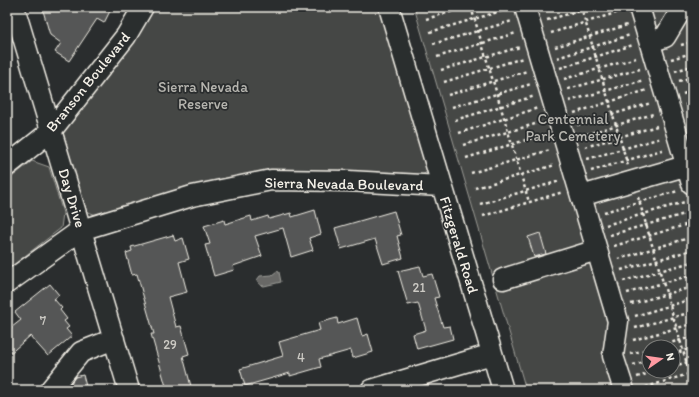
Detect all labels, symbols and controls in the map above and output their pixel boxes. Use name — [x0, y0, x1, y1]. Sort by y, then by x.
street label: Branson Boulevard — [42, 28, 134, 136]
park label: Sierra Nevada Reserve — [158, 78, 248, 113]
park label: Centennial Park Cemetery — [525, 110, 621, 145]
street label: Day Drive — [54, 166, 90, 230]
street label: Sierra Nevada Boulevard — [264, 174, 424, 194]
street label: Fitzgerald Road — [436, 194, 483, 296]
house number: 21 — [413, 280, 425, 295]
house number: 7 — [40, 313, 47, 328]
house number: 29 — [163, 337, 177, 352]
north arrow — [641, 339, 681, 379]
house number: 4 — [297, 350, 305, 365]
text: N — [663, 352, 677, 362]

